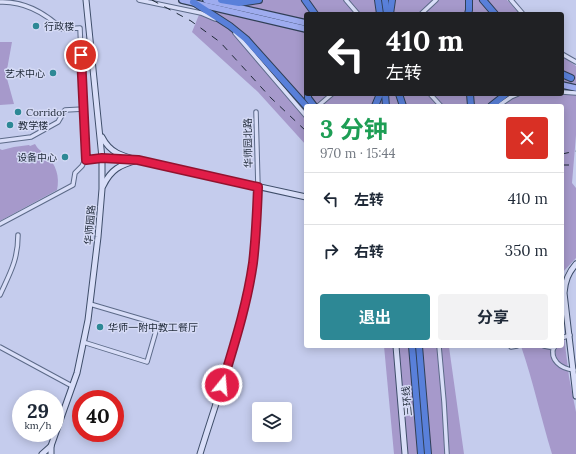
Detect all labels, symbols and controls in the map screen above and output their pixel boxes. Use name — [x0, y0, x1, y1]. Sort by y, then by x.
place label: 行政楼 — [44, 20, 74, 33]
marker: 行政楼 — [31, 21, 41, 31]
text: 410 m — [386, 23, 464, 59]
icon: left — [320, 28, 372, 80]
pin — [64, 38, 98, 72]
icon: arrive — [70, 44, 92, 66]
text: 左转 — [386, 61, 422, 84]
place label: 艺术中心 — [5, 67, 45, 80]
marker: 艺术中心 — [48, 68, 58, 78]
place label: Corridor — [26, 106, 67, 119]
marker: Corridor — [13, 107, 23, 117]
text: 3 分钟 — [320, 114, 388, 145]
button: close — [506, 117, 548, 159]
street label: 华师园北路 — [241, 118, 255, 168]
place label: 教学楼 — [18, 119, 48, 132]
marker: 教学楼 — [5, 120, 15, 130]
text: 970 m · 15:44 — [320, 145, 396, 162]
place label: 设备中心 — [17, 151, 57, 164]
marker: 设备中心 — [60, 152, 70, 162]
icon: left — [320, 188, 342, 210]
text: 410 m — [508, 189, 548, 208]
text: 左转 — [354, 190, 384, 209]
street label: 华师园路 — [82, 205, 98, 245]
icon: right — [320, 240, 342, 262]
text: 350 m — [505, 241, 548, 260]
text: 右转 — [354, 242, 384, 261]
button: 退出 — [320, 294, 430, 340]
button: 分享 — [438, 294, 548, 340]
place label: 华师一附中教工餐厅 — [108, 321, 198, 334]
marker: 华师一附中教工餐厅 — [95, 322, 105, 332]
position arrow — [201, 364, 243, 406]
street label: 三环线 — [399, 385, 415, 417]
speed limit sign: 40 — [72, 390, 124, 442]
text: 29 — [27, 398, 49, 423]
map controls — [252, 402, 292, 442]
button: layers — [252, 402, 292, 442]
text: km/h — [24, 419, 52, 432]

